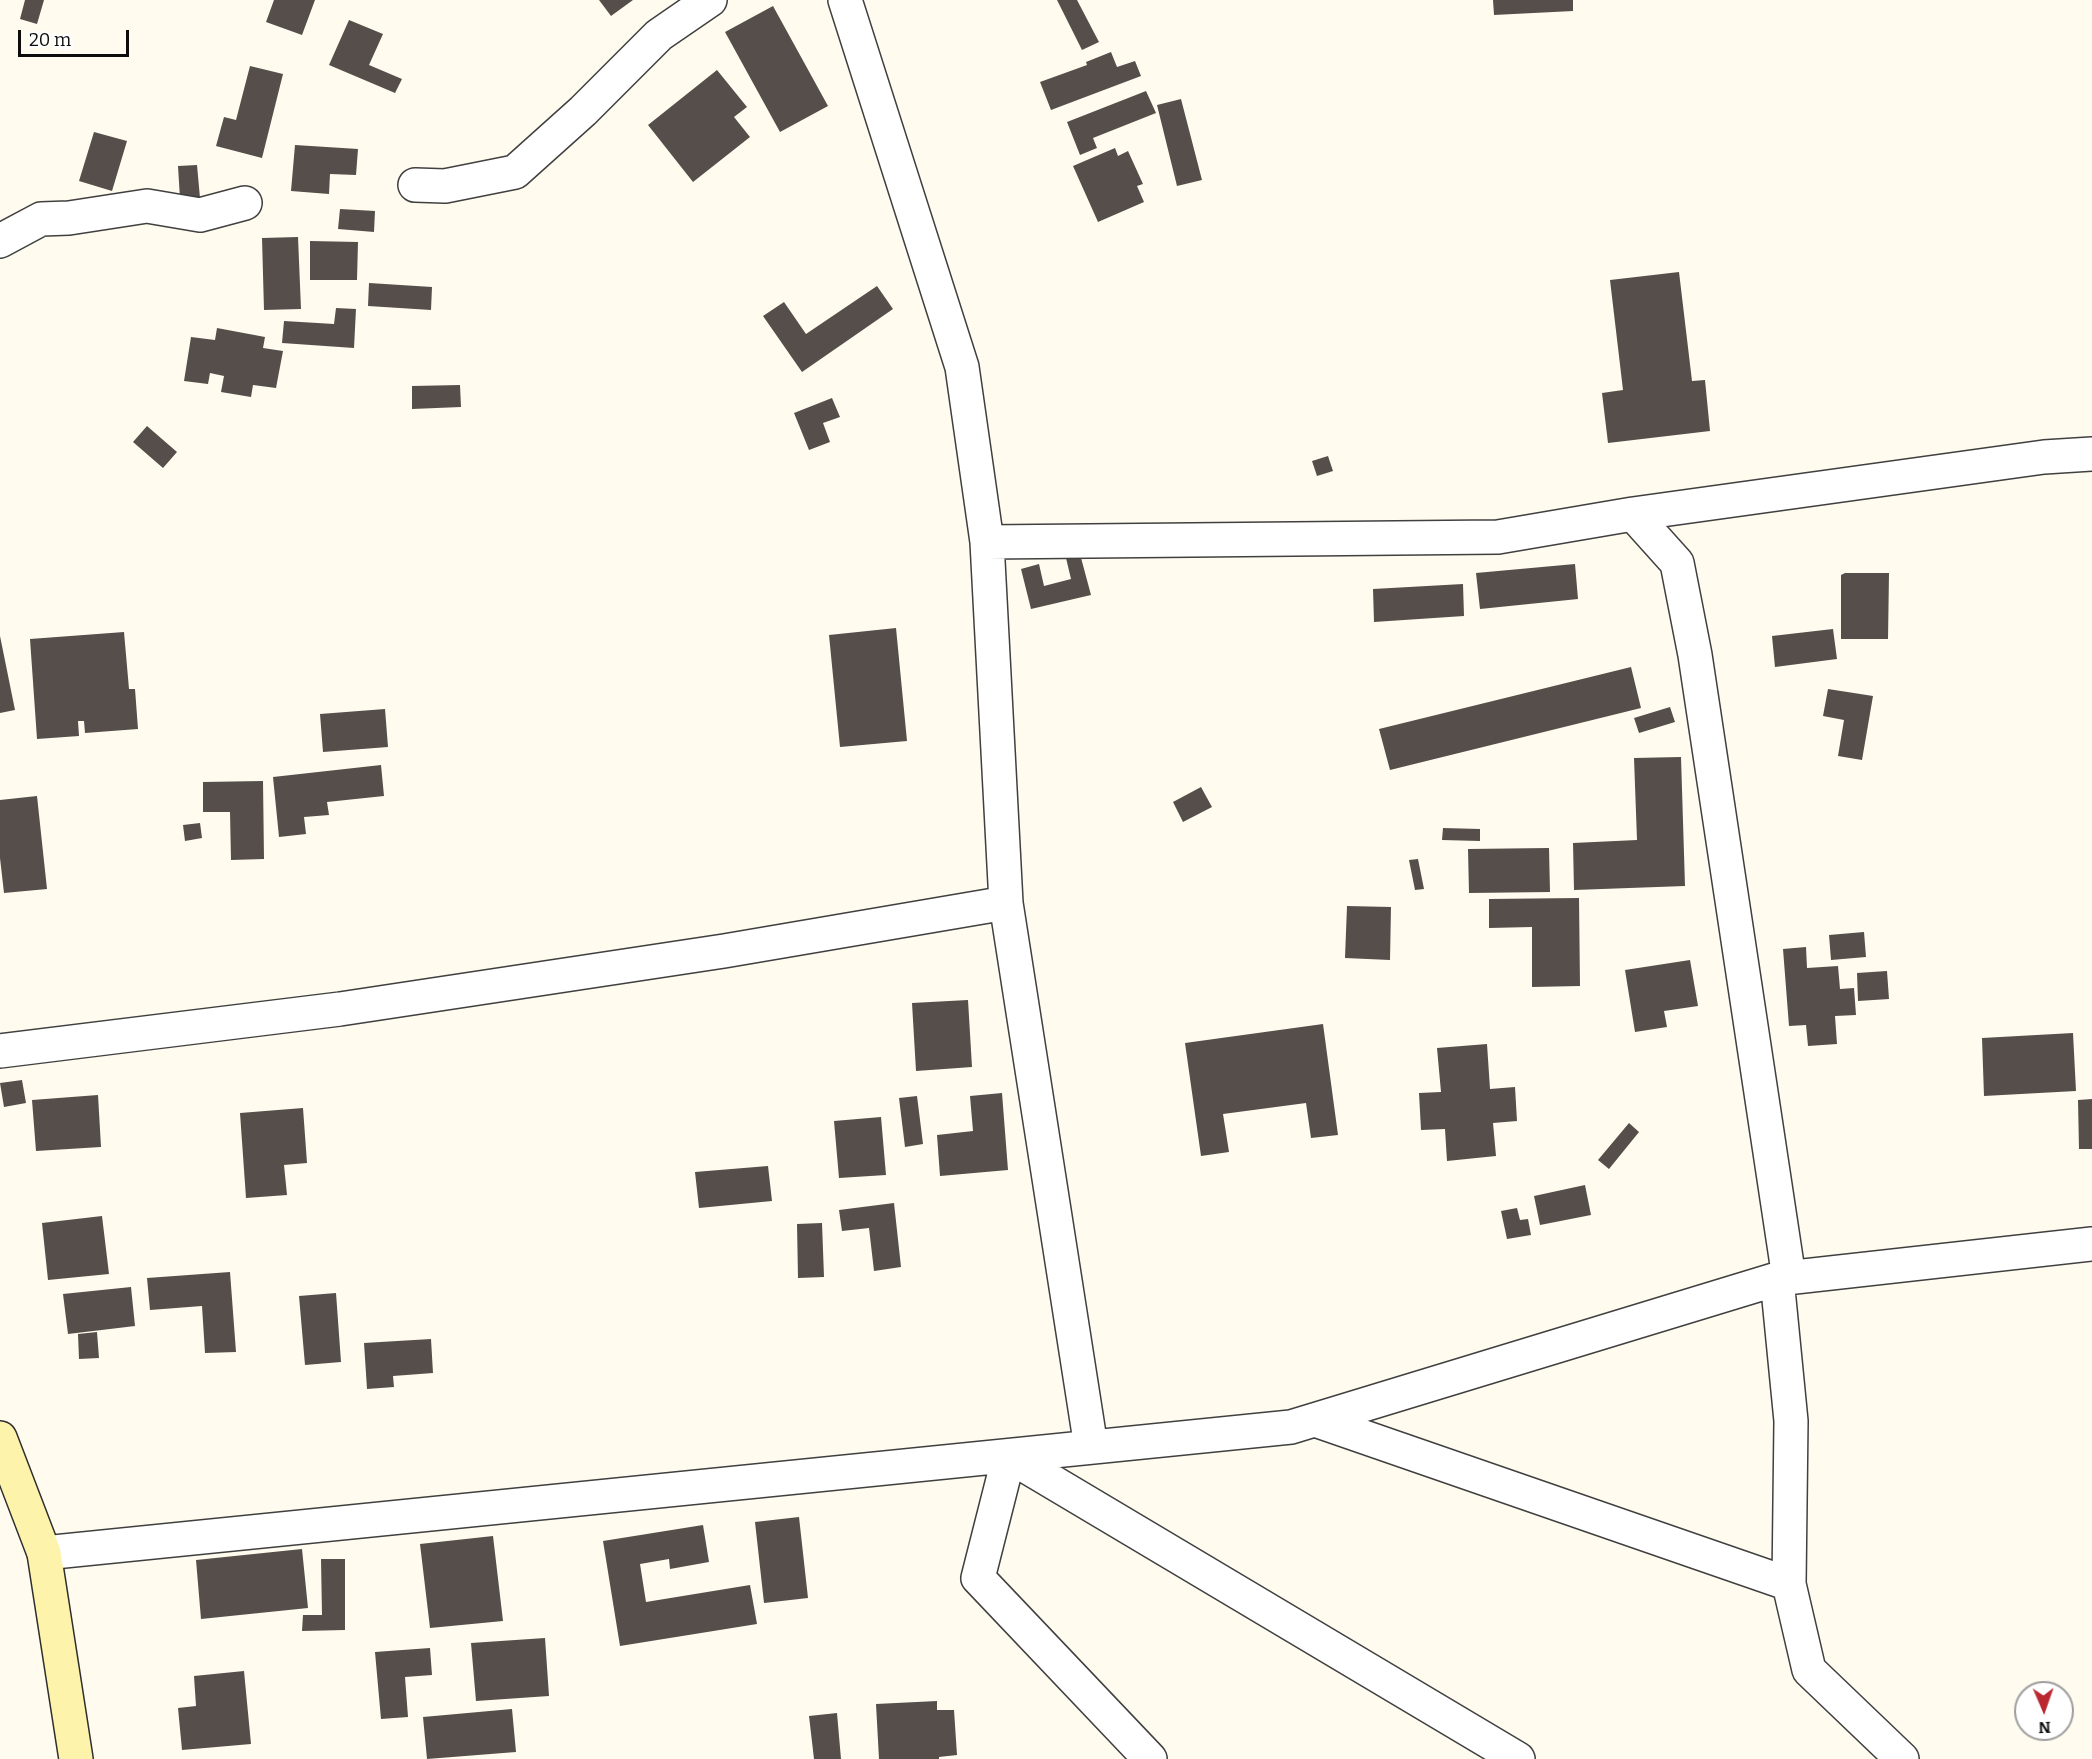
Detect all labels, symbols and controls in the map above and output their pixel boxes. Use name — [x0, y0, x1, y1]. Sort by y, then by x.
scale bar — [21, 18, 132, 56]
text: 20 m — [29, 29, 71, 51]
north arrow — [2014, 1681, 2074, 1741]
text: N — [2038, 1718, 2051, 1737]

